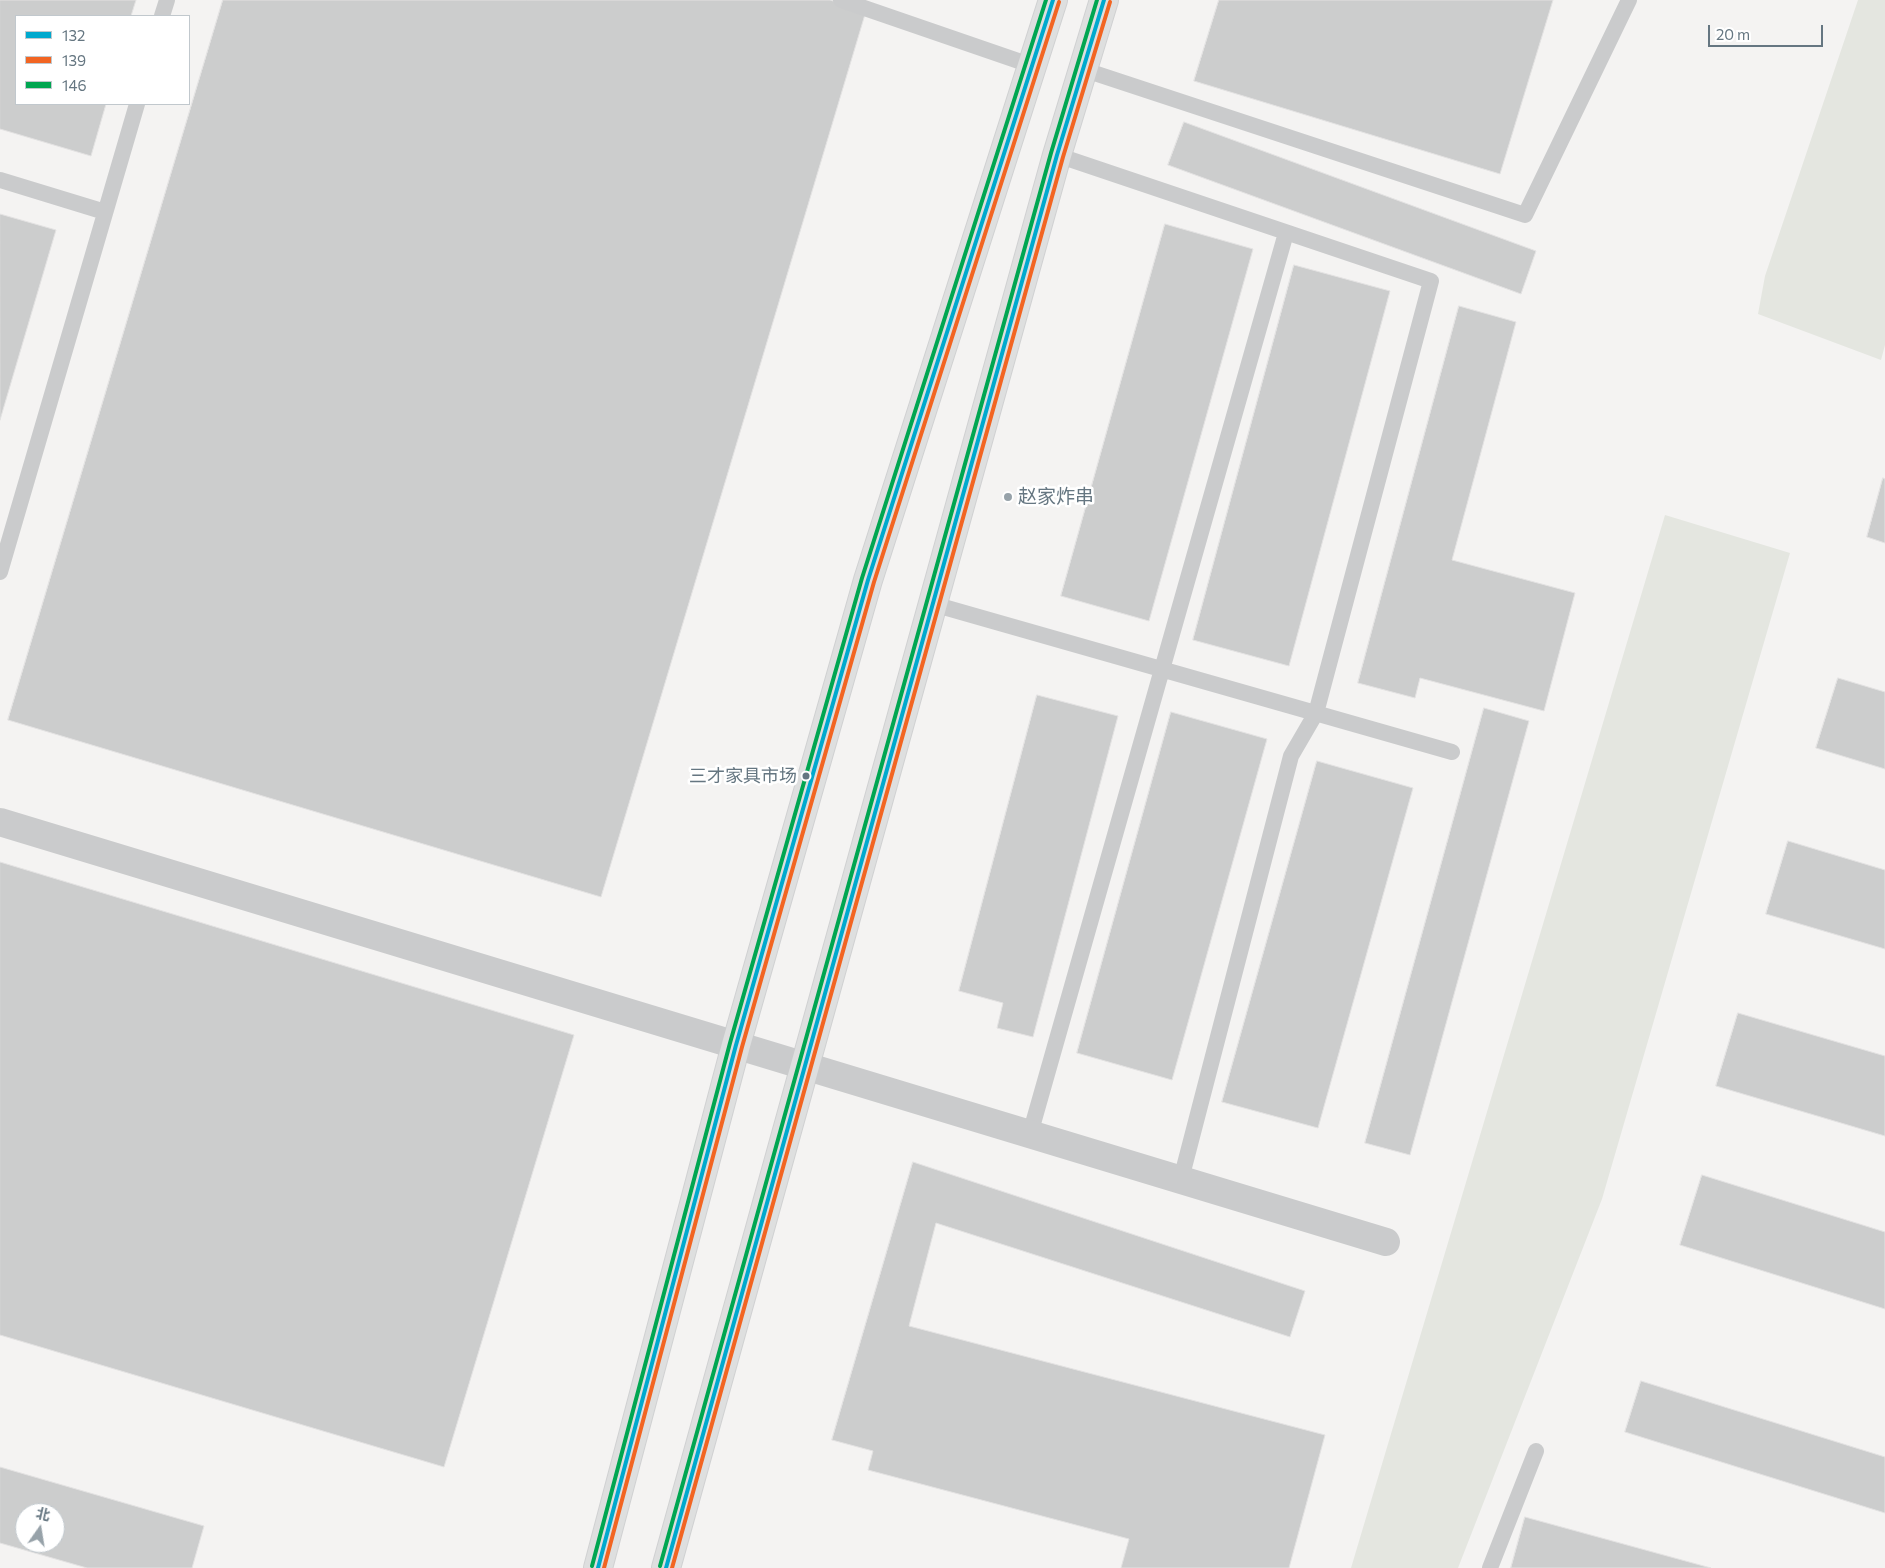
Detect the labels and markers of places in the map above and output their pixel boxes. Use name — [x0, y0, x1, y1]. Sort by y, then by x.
place label: 赵家炸串 — [1018, 486, 1094, 508]
marker: 赵家炸串 — [1002, 491, 1014, 503]
place label: 三才家具市场 — [689, 765, 797, 787]
marker: 三才家具市场 — [801, 771, 811, 781]

